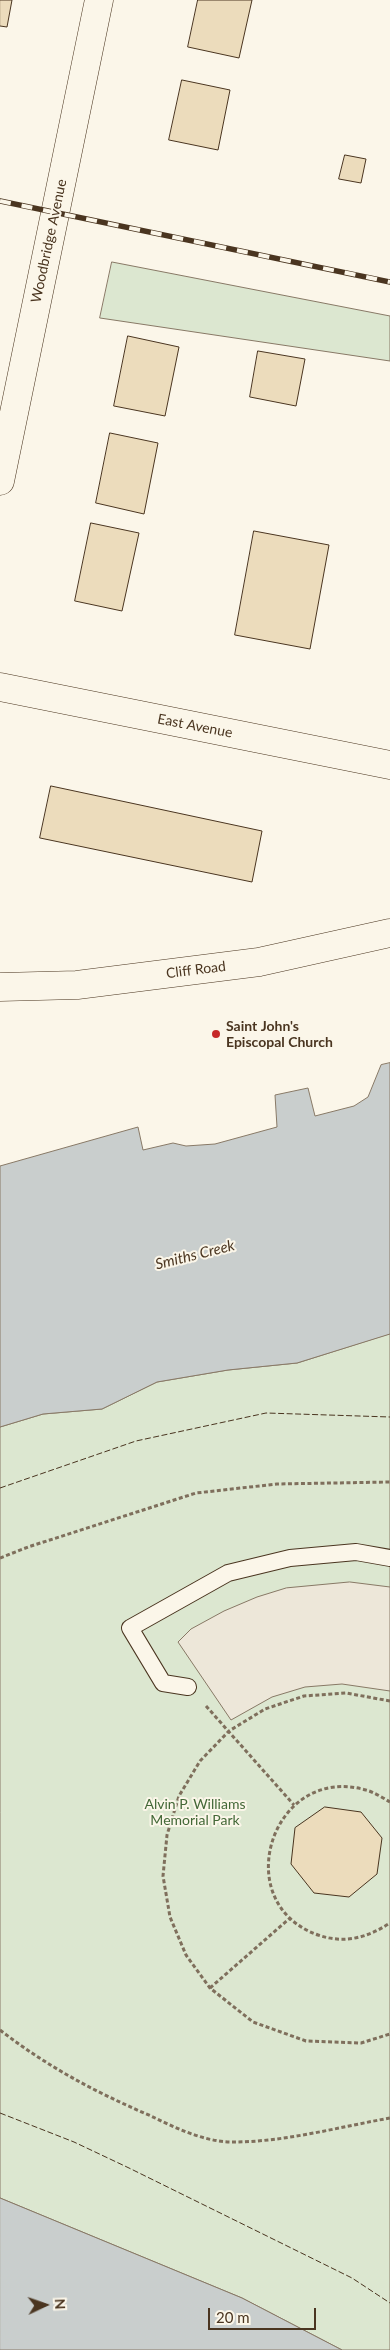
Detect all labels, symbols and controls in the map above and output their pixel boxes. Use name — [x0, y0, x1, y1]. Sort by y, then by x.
street label: Woodbridge Avenue — [28, 178, 70, 304]
street label: East Avenue — [156, 711, 234, 741]
street label: Cliff Road — [165, 958, 227, 982]
place label: Saint John's Episcopal Church — [226, 1018, 333, 1050]
marker: Saint John's Episcopal Church — [210, 1028, 222, 1040]
water label: Smiths Creek — [154, 1236, 236, 1274]
park label: Alvin P. Williams Memorial Park — [145, 1796, 245, 1828]
north arrow — [20, 2280, 70, 2330]
text: N — [52, 2298, 69, 2310]
scale bar — [210, 2298, 318, 2330]
text: 20 m — [216, 2308, 250, 2326]

